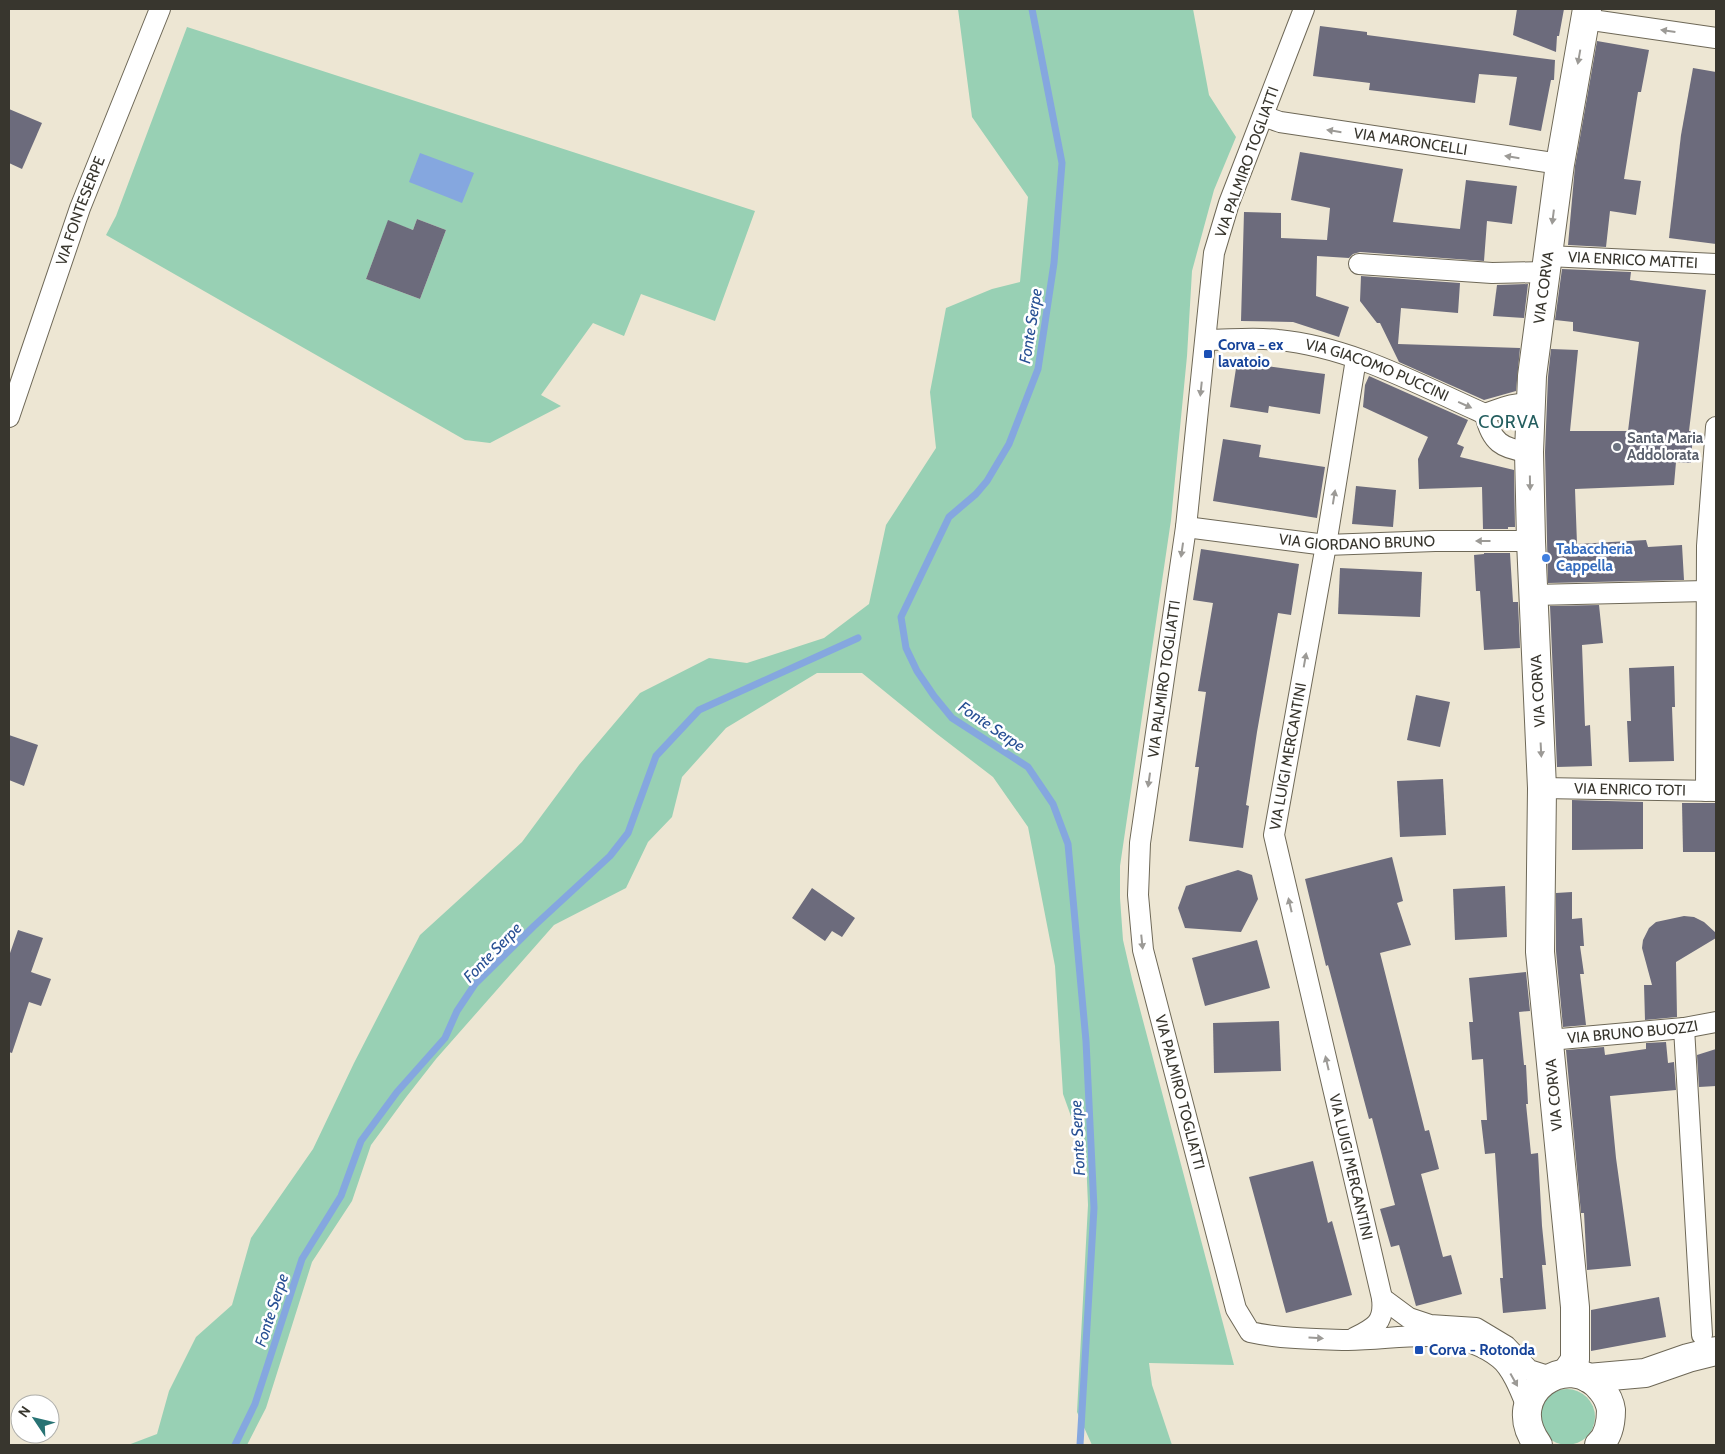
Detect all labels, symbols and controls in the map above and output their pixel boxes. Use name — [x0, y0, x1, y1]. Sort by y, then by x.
one-way arrow — [1660, 27, 1676, 35]
one-way arrow — [1574, 49, 1582, 65]
street label: VIA PALMIRO TOGLIATTI — [1211, 84, 1283, 240]
street label: VIA MARONCELLI — [1352, 124, 1469, 159]
one-way arrow — [1325, 126, 1341, 134]
one-way arrow — [1503, 153, 1519, 161]
street label: VIA FONTESERPE — [52, 154, 109, 268]
one-way arrow — [1549, 210, 1557, 226]
street label: VIA ENRICO MATTEI — [1568, 248, 1698, 272]
street label: VIA CORVA — [1530, 250, 1557, 325]
water label: Fonte Serpe — [1015, 287, 1046, 365]
street label: VIA GIACOMO PUCCINI — [1304, 335, 1452, 405]
place label: Corva - ex lavatoio — [1218, 336, 1284, 371]
marker: Corva - ex lavatoio — [1202, 348, 1214, 360]
one-way arrow — [1196, 381, 1204, 397]
one-way arrow — [1458, 402, 1472, 410]
district label: CORVA — [1478, 411, 1540, 433]
place label: Santa Maria Addolorata — [1627, 429, 1704, 464]
marker: Santa Maria Addolorata — [1611, 441, 1623, 453]
one-way arrow — [1526, 475, 1534, 491]
one-way arrow — [1330, 488, 1338, 504]
street label: VIA GIORDANO BRUNO — [1278, 530, 1435, 554]
one-way arrow — [1475, 537, 1491, 545]
place label: Tabaccheria Cappella — [1556, 540, 1633, 575]
one-way arrow — [1178, 543, 1186, 559]
marker: Tabaccheria Cappella — [1540, 552, 1552, 564]
street label: VIA PALMIRO TOGLIATTI — [1144, 599, 1184, 759]
one-way arrow — [1302, 651, 1310, 667]
street label: VIA CORVA — [1527, 653, 1549, 728]
street label: VIA LUIGI MERCANTINI — [1266, 681, 1310, 832]
water label: Fonte Serpe — [955, 697, 1028, 755]
one-way arrow — [1537, 743, 1545, 759]
one-way arrow — [1145, 773, 1153, 789]
street label: VIA ENRICO TOTI — [1574, 780, 1686, 799]
one-way arrow — [1285, 898, 1293, 913]
water label: Fonte Serpe — [459, 919, 525, 986]
one-way arrow — [1138, 934, 1146, 950]
street label: VIA PALMIRO TOGLIATTI — [1151, 1013, 1208, 1171]
street label: VIA BRUNO BUOZZI — [1566, 1017, 1700, 1047]
one-way arrow — [1323, 1056, 1331, 1071]
street label: VIA CORVA — [1542, 1057, 1566, 1132]
street label: VIA LUIGI MERCANTINI — [1325, 1092, 1377, 1242]
water label: Fonte Serpe — [1066, 1100, 1089, 1176]
water label: Fonte Serpe — [251, 1271, 292, 1349]
one-way arrow — [1309, 1334, 1325, 1342]
place label: Corva - Rotonda — [1429, 1341, 1535, 1359]
marker: Corva - Rotonda — [1413, 1344, 1425, 1356]
one-way arrow — [1510, 1373, 1519, 1386]
north arrow — [10, 1394, 60, 1444]
text: N — [14, 1402, 35, 1421]

